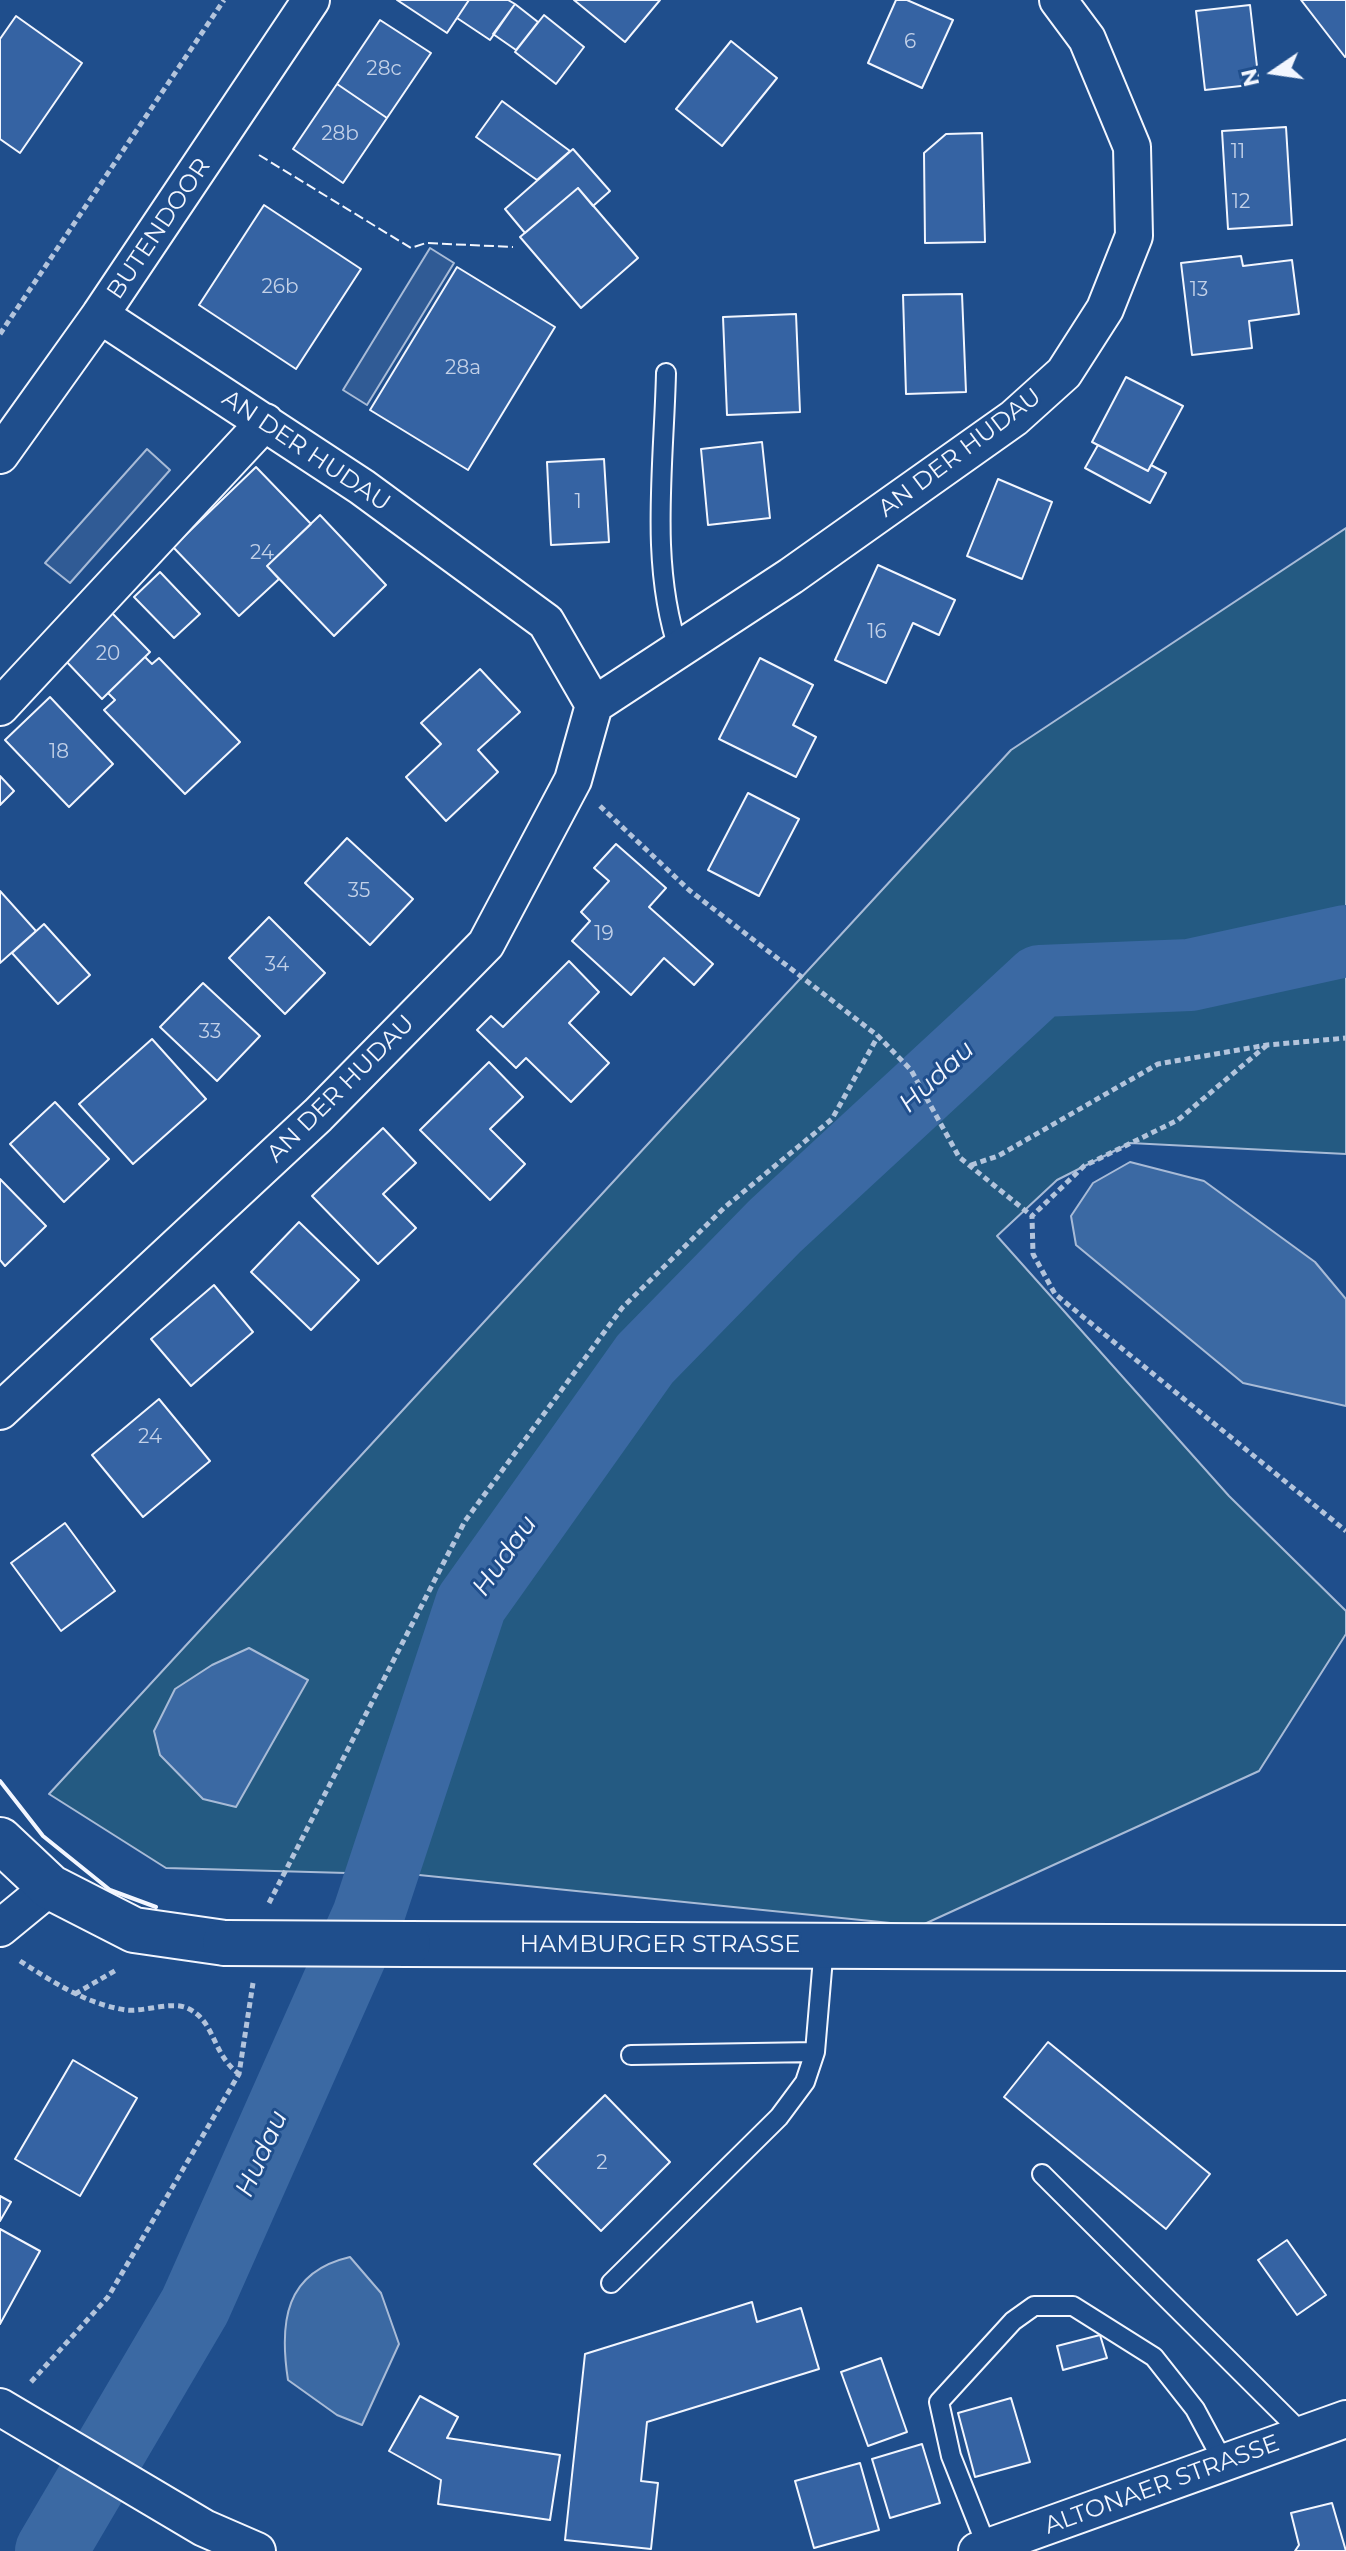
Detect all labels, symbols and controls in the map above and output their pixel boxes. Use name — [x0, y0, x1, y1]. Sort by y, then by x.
house number: 6 — [904, 30, 916, 54]
north arrow — [1234, 32, 1314, 112]
house number: 28c — [366, 57, 402, 81]
text: N — [1235, 66, 1265, 89]
house number: 28b — [321, 122, 359, 146]
house number: 11 — [1231, 140, 1245, 164]
street label: BUTENDOOR — [101, 153, 217, 305]
house number: 12 — [1232, 190, 1250, 214]
house number: 26b — [261, 275, 299, 299]
house number: 13 — [1190, 278, 1208, 302]
house number: 28a — [445, 356, 481, 380]
street label: AN DER HUDAU — [873, 382, 1047, 524]
street label: AN DER HUDAU — [216, 384, 396, 518]
house number: 1 — [574, 490, 582, 514]
house number: 24 — [250, 541, 274, 565]
house number: 16 — [867, 620, 887, 644]
house number: 20 — [96, 642, 120, 666]
house number: 18 — [49, 740, 69, 764]
house number: 35 — [348, 879, 370, 903]
house number: 19 — [594, 922, 614, 946]
house number: 34 — [265, 953, 289, 977]
street label: AN DER HUDAU — [261, 1009, 421, 1169]
house number: 33 — [199, 1020, 221, 1044]
water label: Hudau — [893, 1034, 981, 1120]
house number: 24 — [138, 1425, 162, 1449]
water label: Hudau — [466, 1510, 544, 1602]
street label: HAMBURGER STRASSE — [520, 1931, 800, 1959]
water label: Hudau — [229, 2106, 295, 2202]
house number: 2 — [596, 2151, 608, 2175]
street label: ALTONAER STRASSE — [1041, 2429, 1283, 2541]

